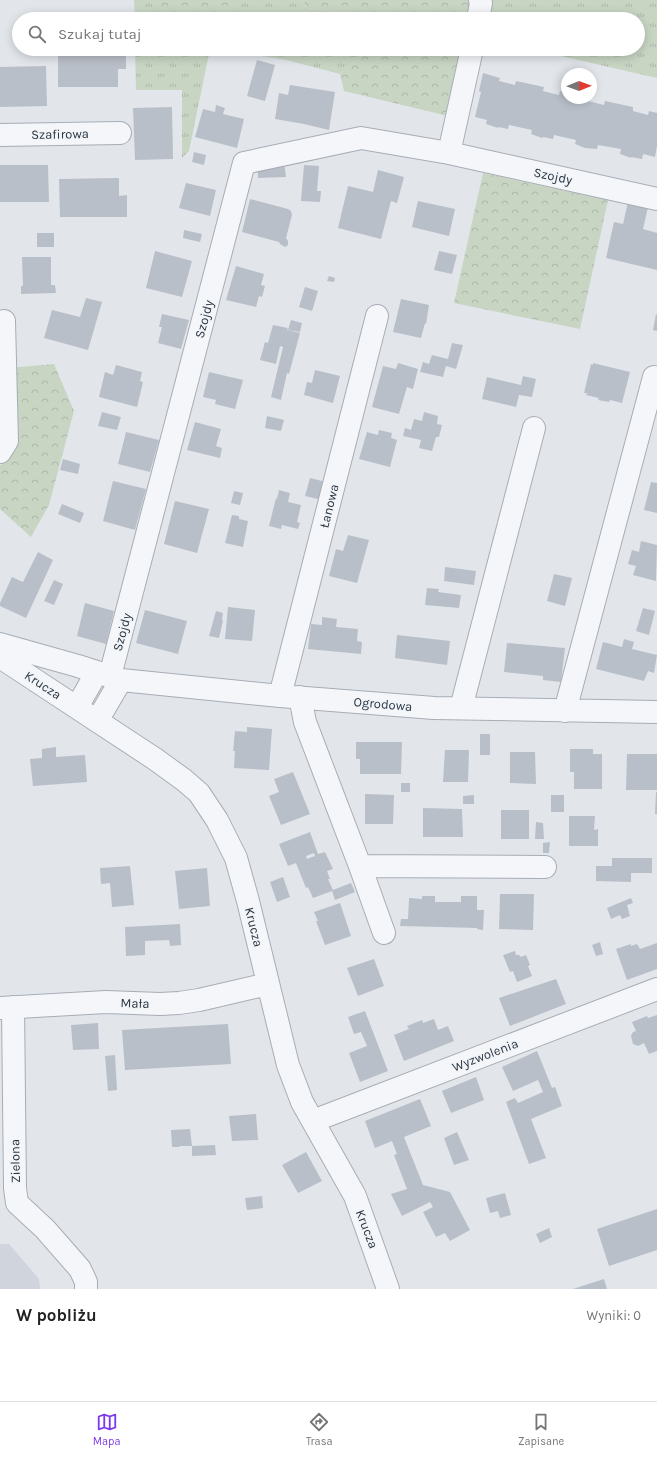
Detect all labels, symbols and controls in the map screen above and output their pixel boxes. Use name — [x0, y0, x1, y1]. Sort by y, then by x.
search box — [12, 12, 645, 56]
icon: search — [26, 23, 48, 45]
text: Szukaj tutaj — [58, 25, 142, 43]
north arrow — [561, 68, 597, 104]
street label: Szafirowa — [31, 126, 89, 142]
street label: Szojdy — [532, 165, 574, 187]
street label: Szojdy — [192, 298, 216, 340]
street label: Łanowa — [316, 482, 342, 530]
street label: Szojdy — [110, 611, 134, 653]
street label: Krucza — [22, 668, 64, 702]
street label: Ogrodowa — [353, 694, 413, 714]
street label: Krucza — [242, 906, 266, 948]
street label: Mała — [120, 995, 150, 1011]
street label: Wyzwolenia — [450, 1036, 520, 1074]
street label: Zielona — [7, 1139, 23, 1183]
street label: Krucza — [353, 1207, 381, 1251]
text: W pobliżu — [16, 1305, 97, 1325]
text: Wyniki: 0 — [587, 1308, 641, 1323]
tab: Mapa — [93, 1411, 121, 1448]
tab: Trasa — [306, 1411, 333, 1448]
tab: Zapisane — [518, 1411, 564, 1448]

